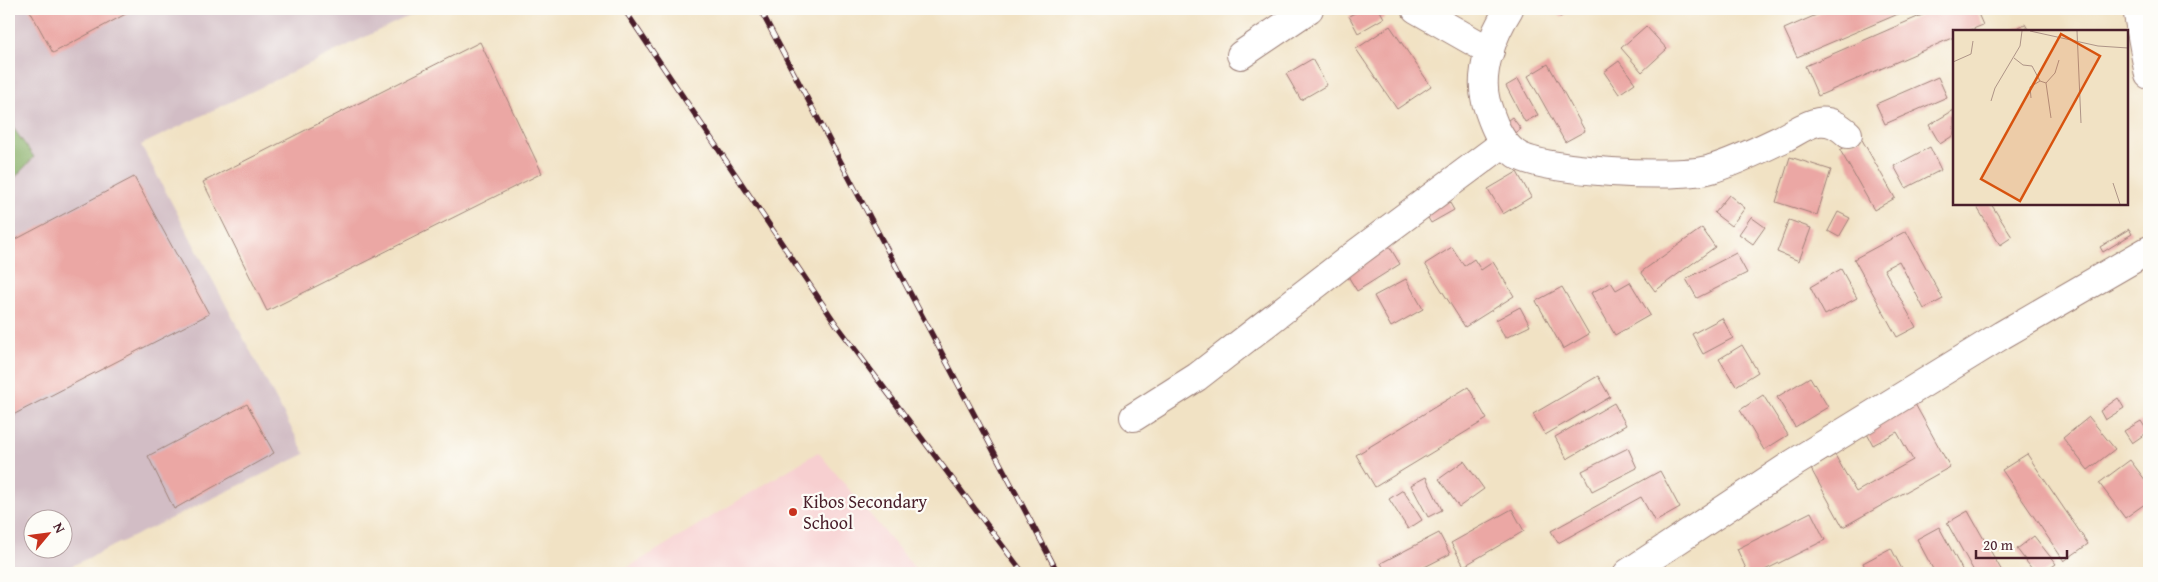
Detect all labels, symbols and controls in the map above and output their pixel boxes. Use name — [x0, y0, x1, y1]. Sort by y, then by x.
inset map — [1953, 30, 2128, 205]
place label: Kibos Secondary School — [803, 488, 927, 536]
marker: Kibos Secondary School — [787, 506, 799, 518]
north arrow — [22, 510, 72, 560]
text: N — [48, 519, 71, 537]
scale bar — [1976, 527, 2067, 559]
text: 20 m — [1983, 534, 2014, 555]

